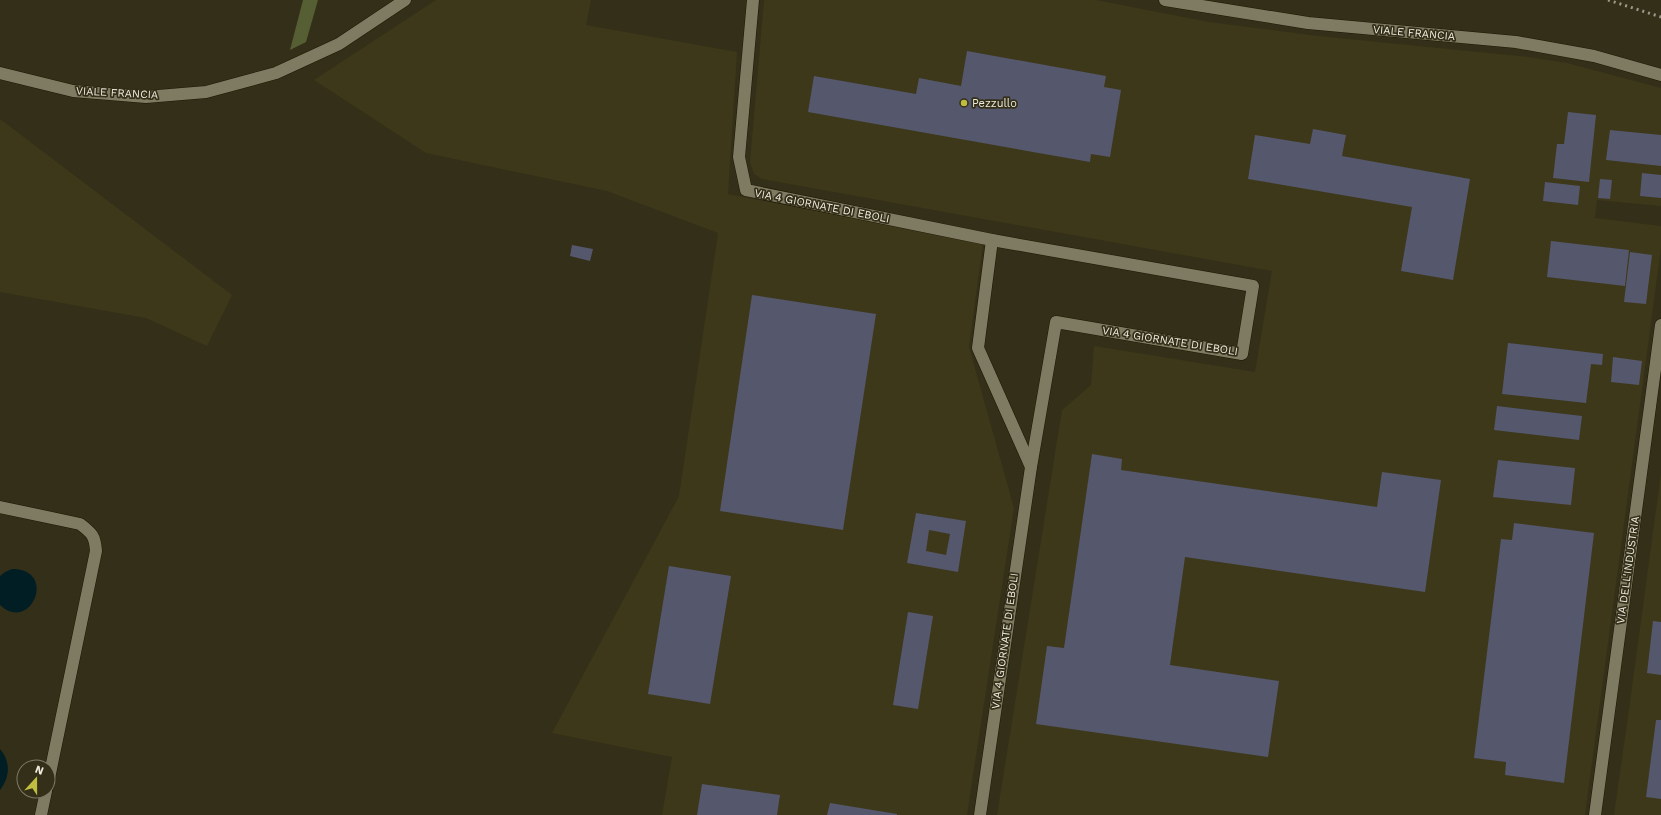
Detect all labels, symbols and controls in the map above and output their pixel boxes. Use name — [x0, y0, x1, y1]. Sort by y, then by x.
street label: VIALE FRANCIA — [1372, 23, 1456, 43]
street label: VIALE FRANCIA — [76, 84, 158, 102]
place label: Pezzullo — [972, 97, 1017, 110]
marker: Pezzullo — [959, 98, 969, 108]
street label: VIA 4 GIORNATE DI EBOLI — [753, 187, 891, 225]
street label: VIA 4 GIORNATE DI EBOLI — [1101, 324, 1239, 358]
street label: VIA DELL'INDUSTRIA — [1614, 515, 1642, 625]
street label: VIA 4 GIORNATE DI EBOLI — [989, 572, 1021, 710]
north arrow — [16, 759, 56, 799]
text: N — [33, 763, 46, 778]

